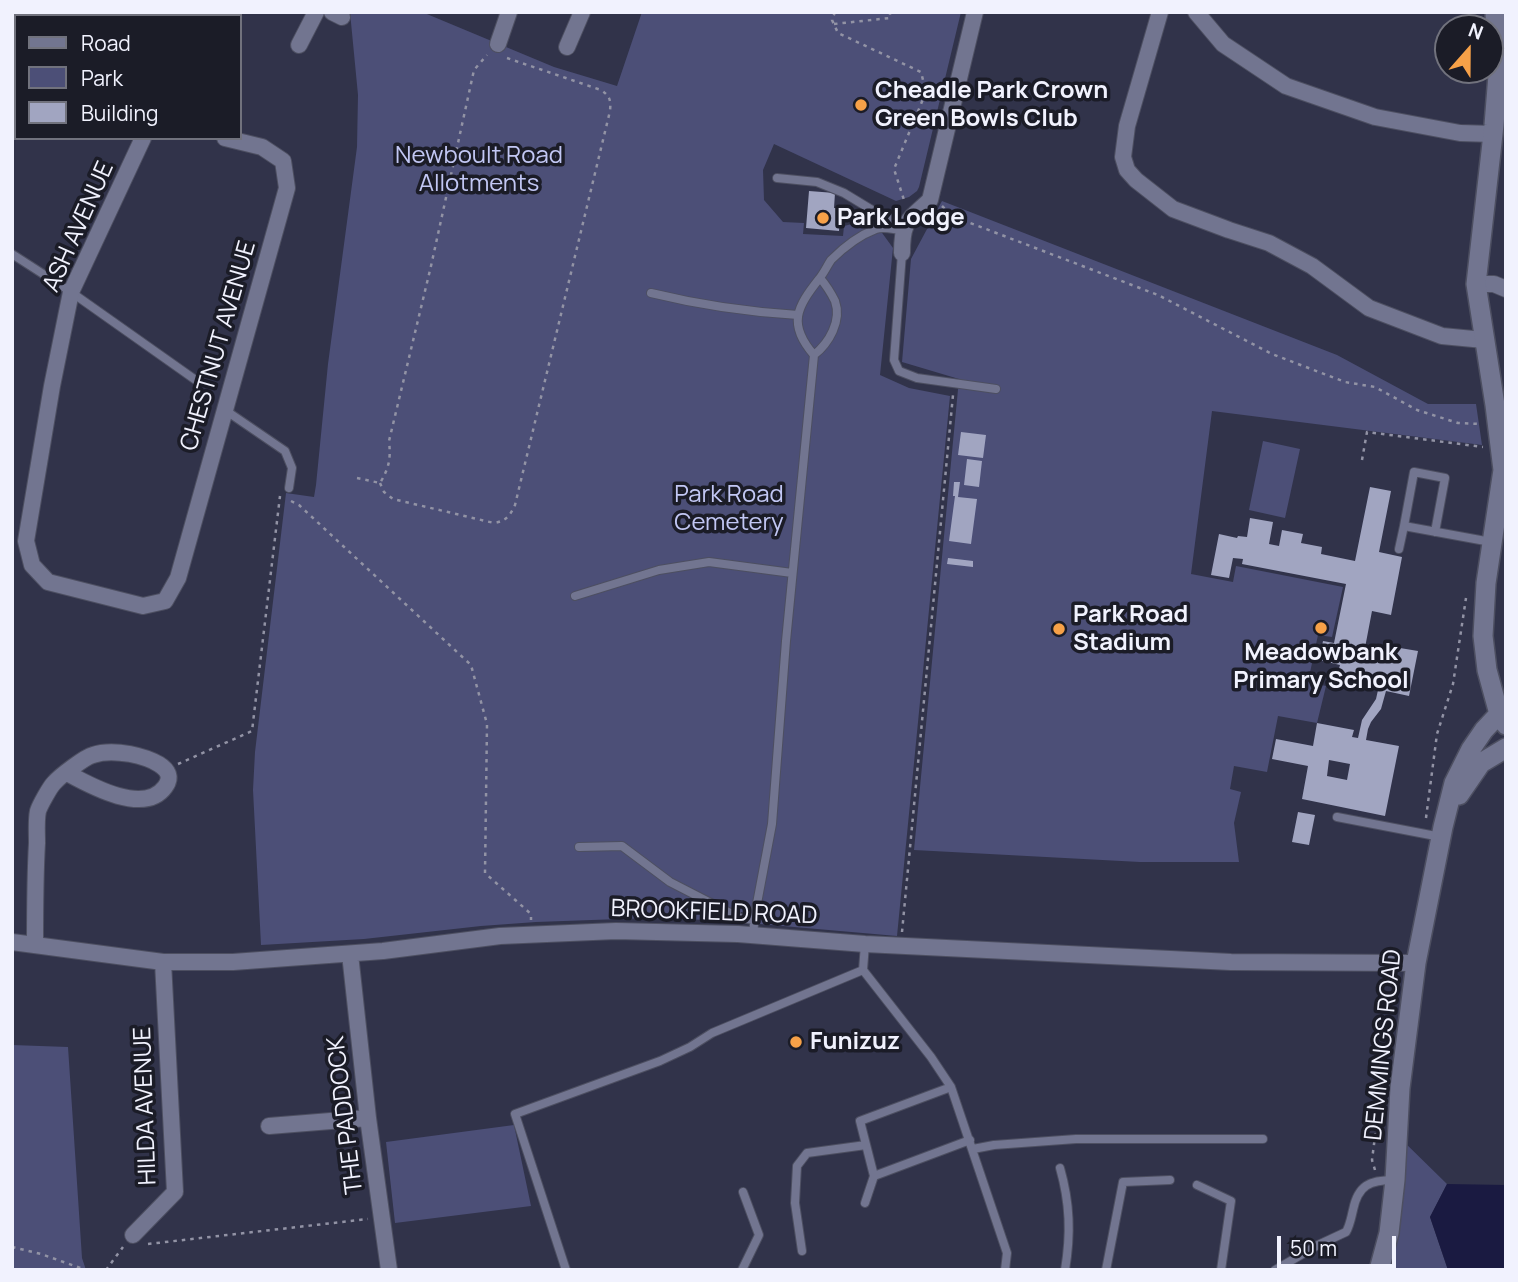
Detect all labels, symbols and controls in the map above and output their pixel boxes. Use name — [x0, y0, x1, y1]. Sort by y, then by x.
legend — [14, 14, 242, 140]
north arrow — [1434, 14, 1504, 84]
text: N — [1465, 17, 1487, 46]
text: Road — [81, 29, 131, 57]
text: Park — [81, 64, 123, 92]
place label: Cheadle Park Crown Green Bowls Club — [875, 77, 1108, 133]
marker: Cheadle Park Crown Green Bowls Club — [853, 97, 869, 113]
text: Building — [81, 99, 158, 127]
park label: Newboult Road Allotments — [395, 142, 563, 198]
street label: ASH AVENUE — [37, 157, 121, 297]
place label: Park Lodge — [837, 204, 965, 232]
marker: Park Lodge — [815, 210, 831, 226]
street label: CHESTNUT AVENUE — [175, 238, 263, 454]
park label: Park Road Cemetery — [674, 481, 784, 537]
place label: Park Road Stadium — [1073, 601, 1188, 657]
marker: Meadowbank Primary School — [1313, 620, 1329, 636]
marker: Park Road Stadium — [1051, 621, 1067, 637]
place label: Meadowbank Primary School — [1233, 639, 1409, 695]
street label: BROOKFIELD ROAD — [610, 895, 818, 931]
street label: DEMMINGS ROAD — [1360, 948, 1408, 1142]
street label: HILDA AVENUE — [129, 1026, 163, 1186]
place label: Funizuz — [810, 1028, 900, 1056]
street label: THE PADDOCK — [322, 1034, 370, 1196]
marker: Funizuz — [788, 1034, 804, 1050]
scale bar — [1280, 1222, 1399, 1266]
text: 50 m — [1290, 1234, 1337, 1262]

